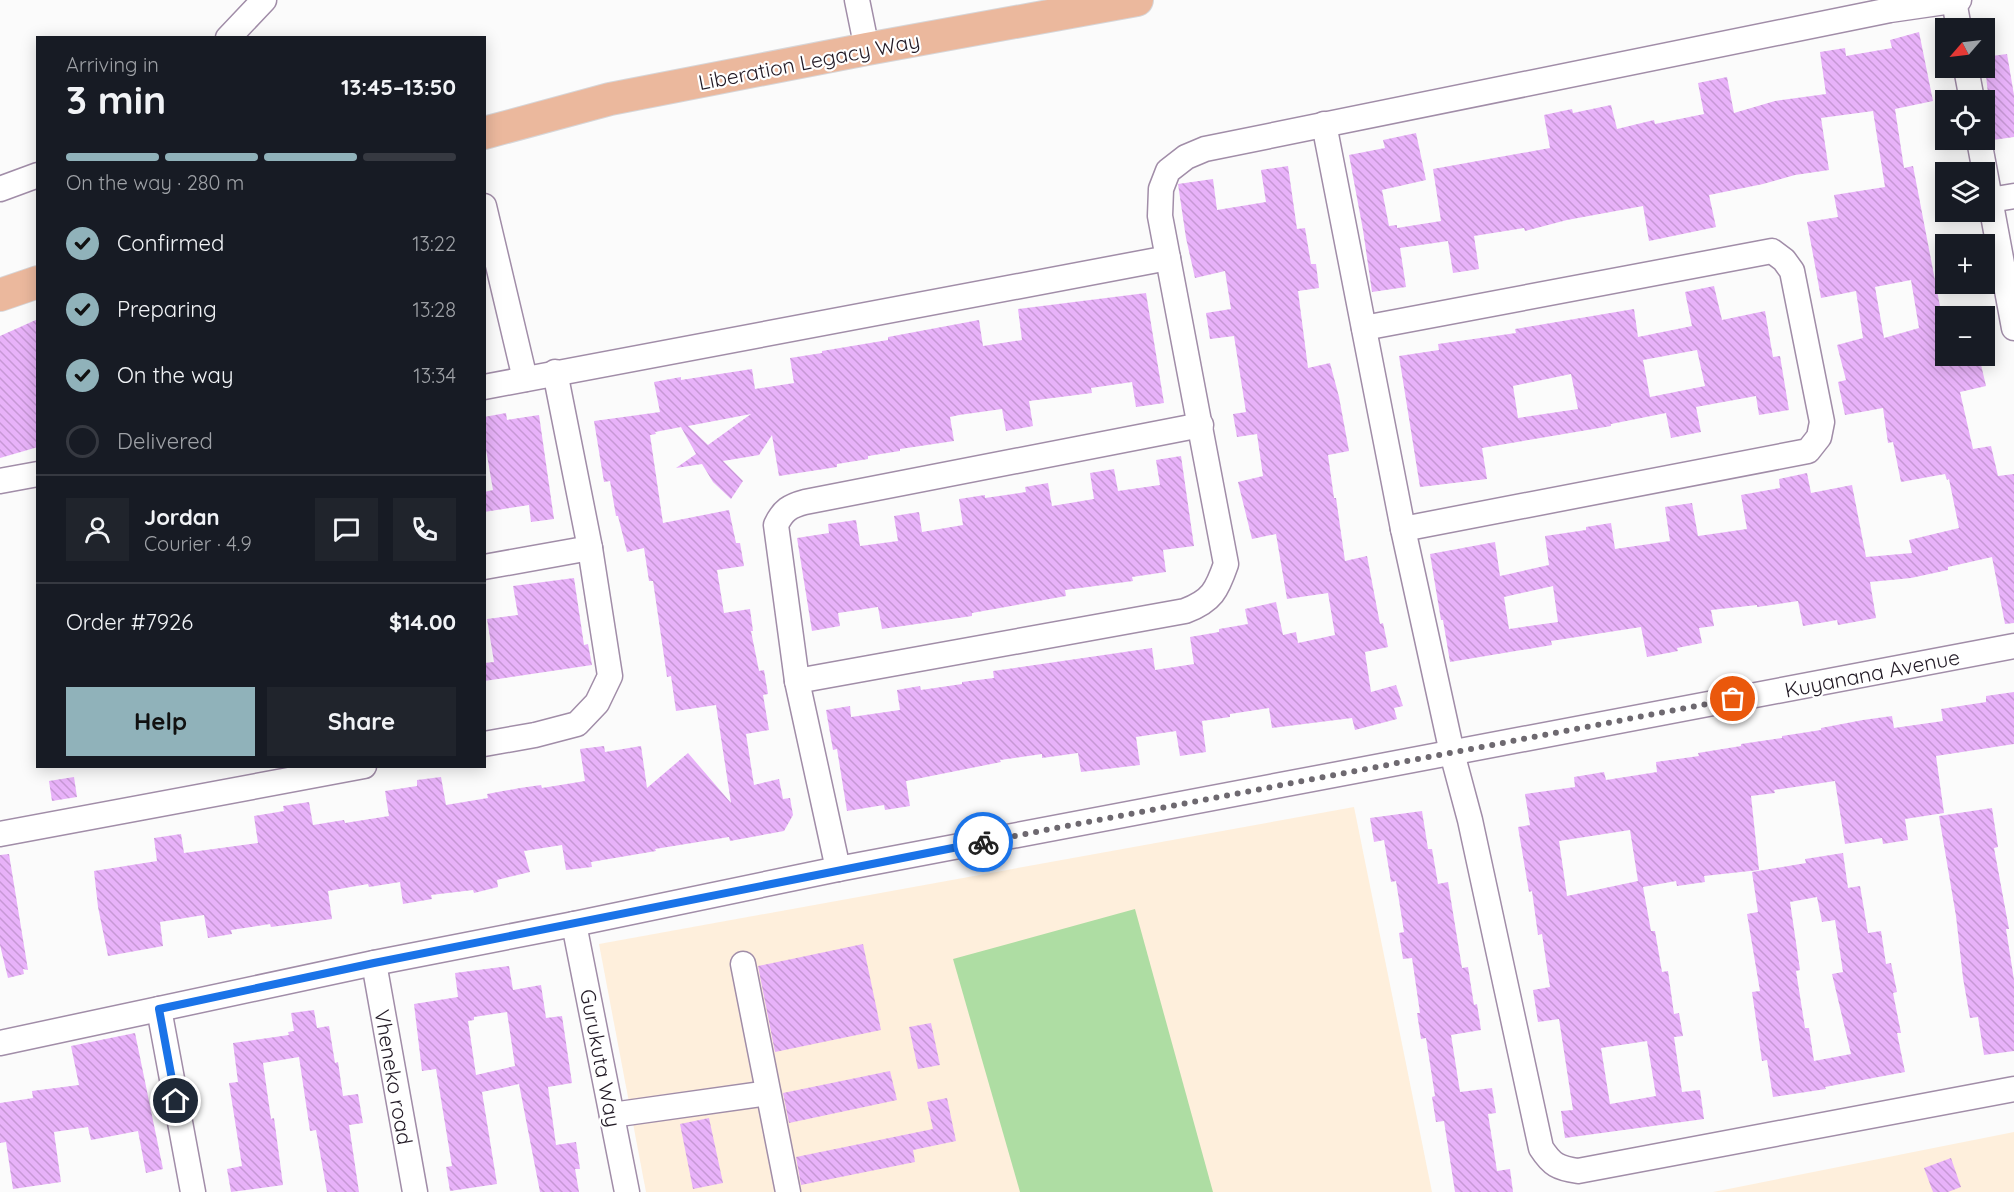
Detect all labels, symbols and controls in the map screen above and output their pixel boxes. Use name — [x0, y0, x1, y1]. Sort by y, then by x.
north arrow — [1935, 18, 1995, 78]
map controls — [1935, 18, 1995, 366]
street label: Liberation Legacy Way — [696, 27, 922, 95]
text: Arriving in — [66, 52, 159, 77]
text: 13:45–13:50 — [341, 73, 456, 101]
text: 3 min — [66, 75, 166, 124]
button: locate — [1935, 90, 1995, 150]
button: layers — [1935, 162, 1995, 222]
text: On the way · 280 m — [66, 170, 244, 195]
icon: check — [66, 227, 99, 260]
text: Confirmed — [117, 229, 224, 257]
text: 13:22 — [412, 231, 456, 256]
button: + — [1935, 234, 1995, 294]
icon: check — [66, 293, 99, 326]
text: Preparing — [117, 295, 217, 323]
text: 13:28 — [413, 297, 456, 322]
button: − — [1935, 306, 1995, 366]
icon: check — [66, 359, 99, 392]
text: On the way — [117, 361, 233, 389]
text: 13:34 — [413, 363, 456, 388]
text: Delivered — [117, 427, 213, 455]
button: person — [66, 498, 129, 561]
button: chat — [315, 498, 378, 561]
button: phone — [393, 498, 456, 561]
text: Jordan — [144, 503, 220, 531]
text: Courier · 4.9 — [144, 531, 252, 556]
text: Order #7926 — [66, 608, 193, 636]
text: $14.00 — [389, 608, 456, 636]
street label: Kuyanana Avenue — [1782, 643, 1962, 703]
pin — [1707, 673, 1758, 724]
icon: bag — [1716, 682, 1749, 715]
button: Help — [66, 687, 255, 756]
button: Share — [267, 687, 456, 756]
courier — [953, 812, 1013, 872]
icon: bike — [967, 826, 1000, 859]
street label: Gurukuta Way — [575, 987, 627, 1129]
street label: Vheneko road — [369, 1007, 419, 1147]
pin — [150, 1075, 201, 1126]
icon: home — [159, 1084, 192, 1117]

